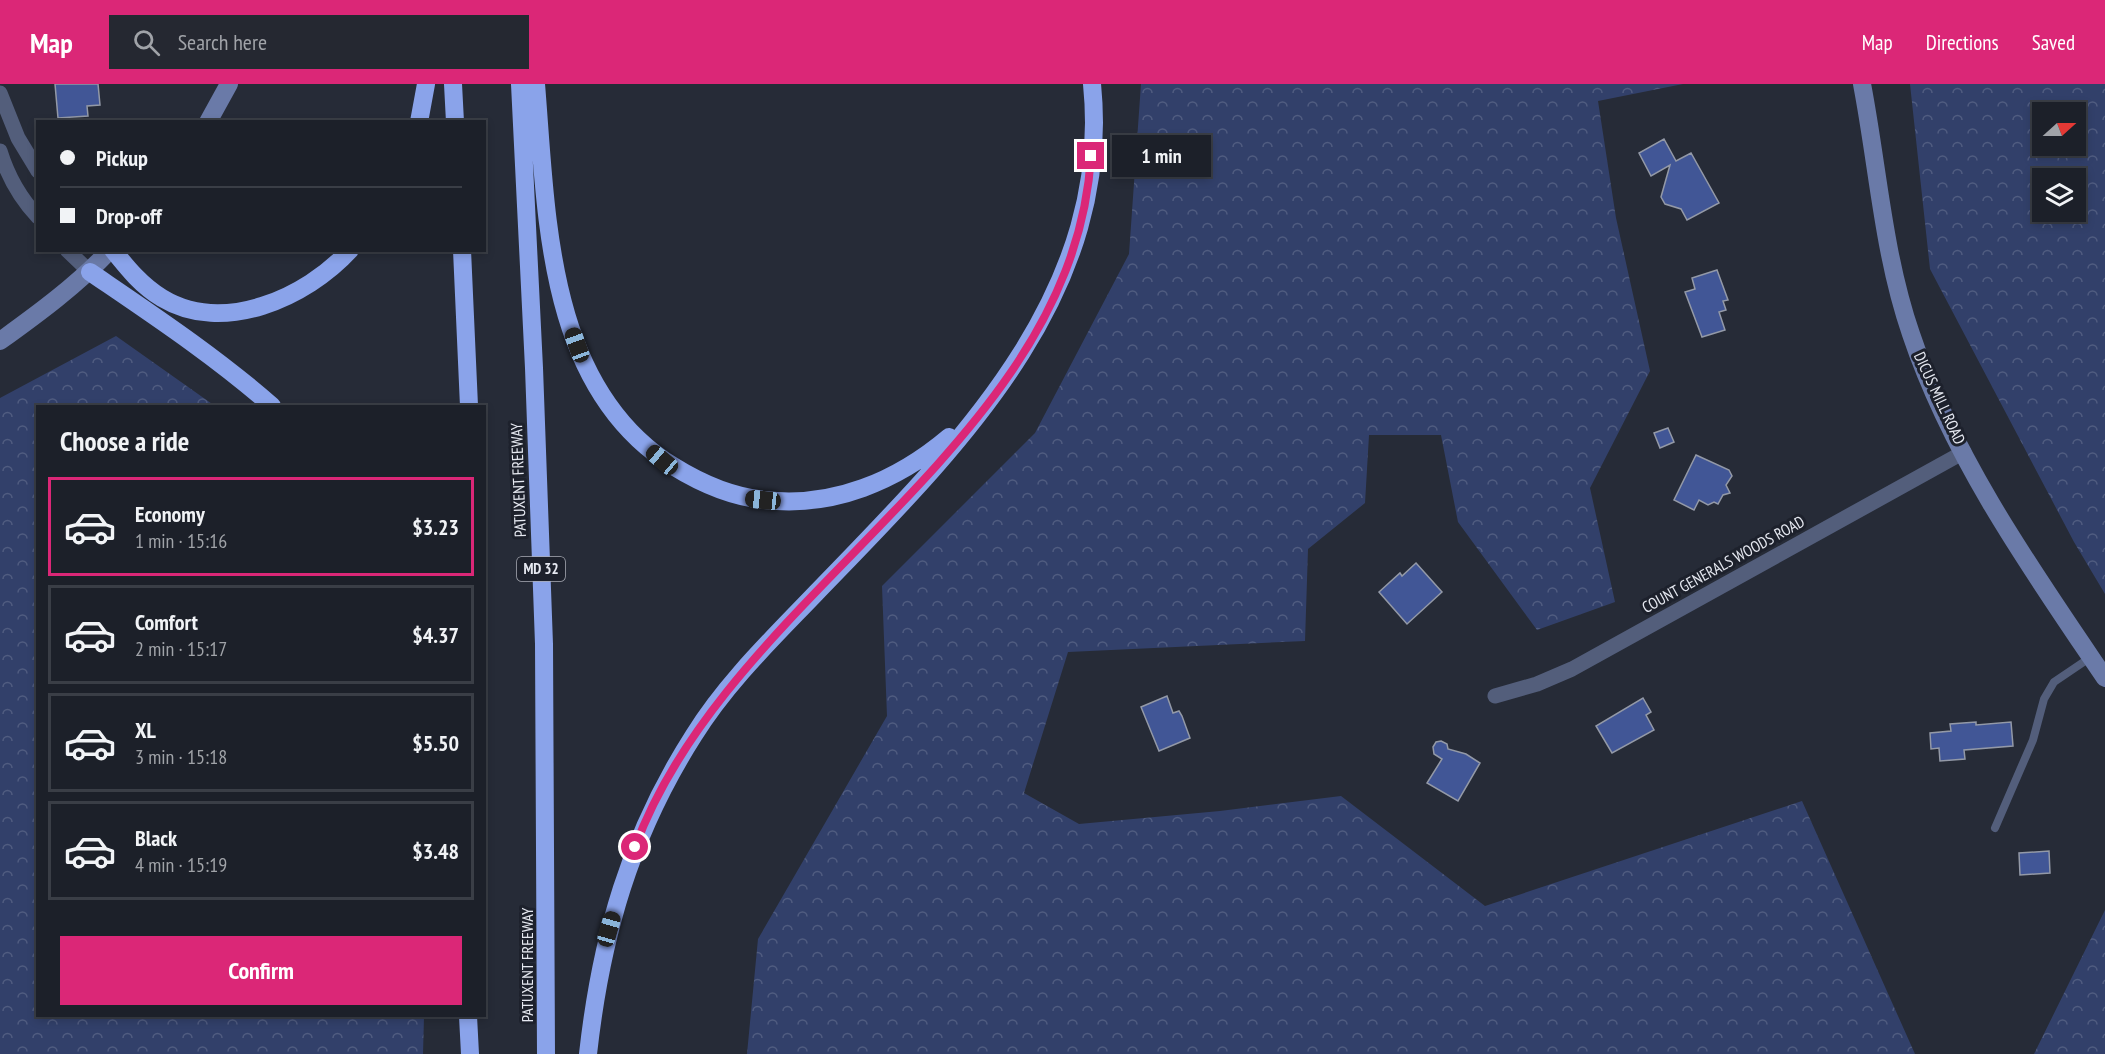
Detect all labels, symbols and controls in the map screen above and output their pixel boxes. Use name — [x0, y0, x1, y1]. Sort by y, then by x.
search box — [109, 15, 529, 69]
text: Map — [30, 24, 73, 61]
icon: search — [130, 26, 163, 59]
text: Search here — [178, 28, 267, 56]
text: Map — [1862, 29, 1893, 56]
text: Directions — [1926, 29, 1999, 56]
text: Saved — [2032, 29, 2075, 56]
north arrow — [2032, 102, 2086, 156]
map controls — [2032, 102, 2086, 222]
callout: 1 min — [1112, 135, 1211, 177]
route end — [1077, 142, 1104, 169]
text: 1 min — [1141, 143, 1182, 169]
text: Pickup — [96, 144, 148, 172]
button: layers — [2032, 168, 2086, 222]
text: Drop-off — [96, 202, 162, 230]
car — [562, 325, 592, 365]
street label: DICUS MILL ROAD — [1910, 349, 1970, 447]
street label: PATUXENT FREEWAY — [506, 422, 530, 537]
text: Choose a ride — [60, 424, 189, 458]
car — [642, 442, 682, 478]
car — [744, 489, 782, 511]
icon: car — [63, 500, 117, 554]
text: Economy — [135, 500, 205, 528]
street label: COUNT GENERALS WOODS ROAD — [1638, 511, 1808, 617]
text: $3.23 — [412, 513, 459, 541]
text: 1 min · 15:16 — [135, 528, 227, 554]
road number: MD 32 — [517, 557, 565, 581]
icon: car — [63, 608, 117, 662]
text: Comfort — [135, 608, 198, 636]
text: $4.37 — [412, 621, 459, 649]
text: 2 min · 15:17 — [135, 636, 227, 662]
icon: car — [63, 716, 117, 770]
text: XL — [135, 716, 156, 744]
text: $5.50 — [412, 729, 459, 757]
text: 3 min · 15:18 — [135, 744, 227, 770]
icon: car — [63, 824, 117, 878]
text: Black — [135, 824, 177, 852]
route start — [621, 833, 648, 860]
text: $3.48 — [412, 837, 459, 865]
text: 4 min · 15:19 — [135, 852, 227, 878]
street label: PATUXENT FREEWAY — [517, 907, 537, 1022]
car — [595, 909, 623, 949]
button: Confirm — [60, 936, 462, 1005]

